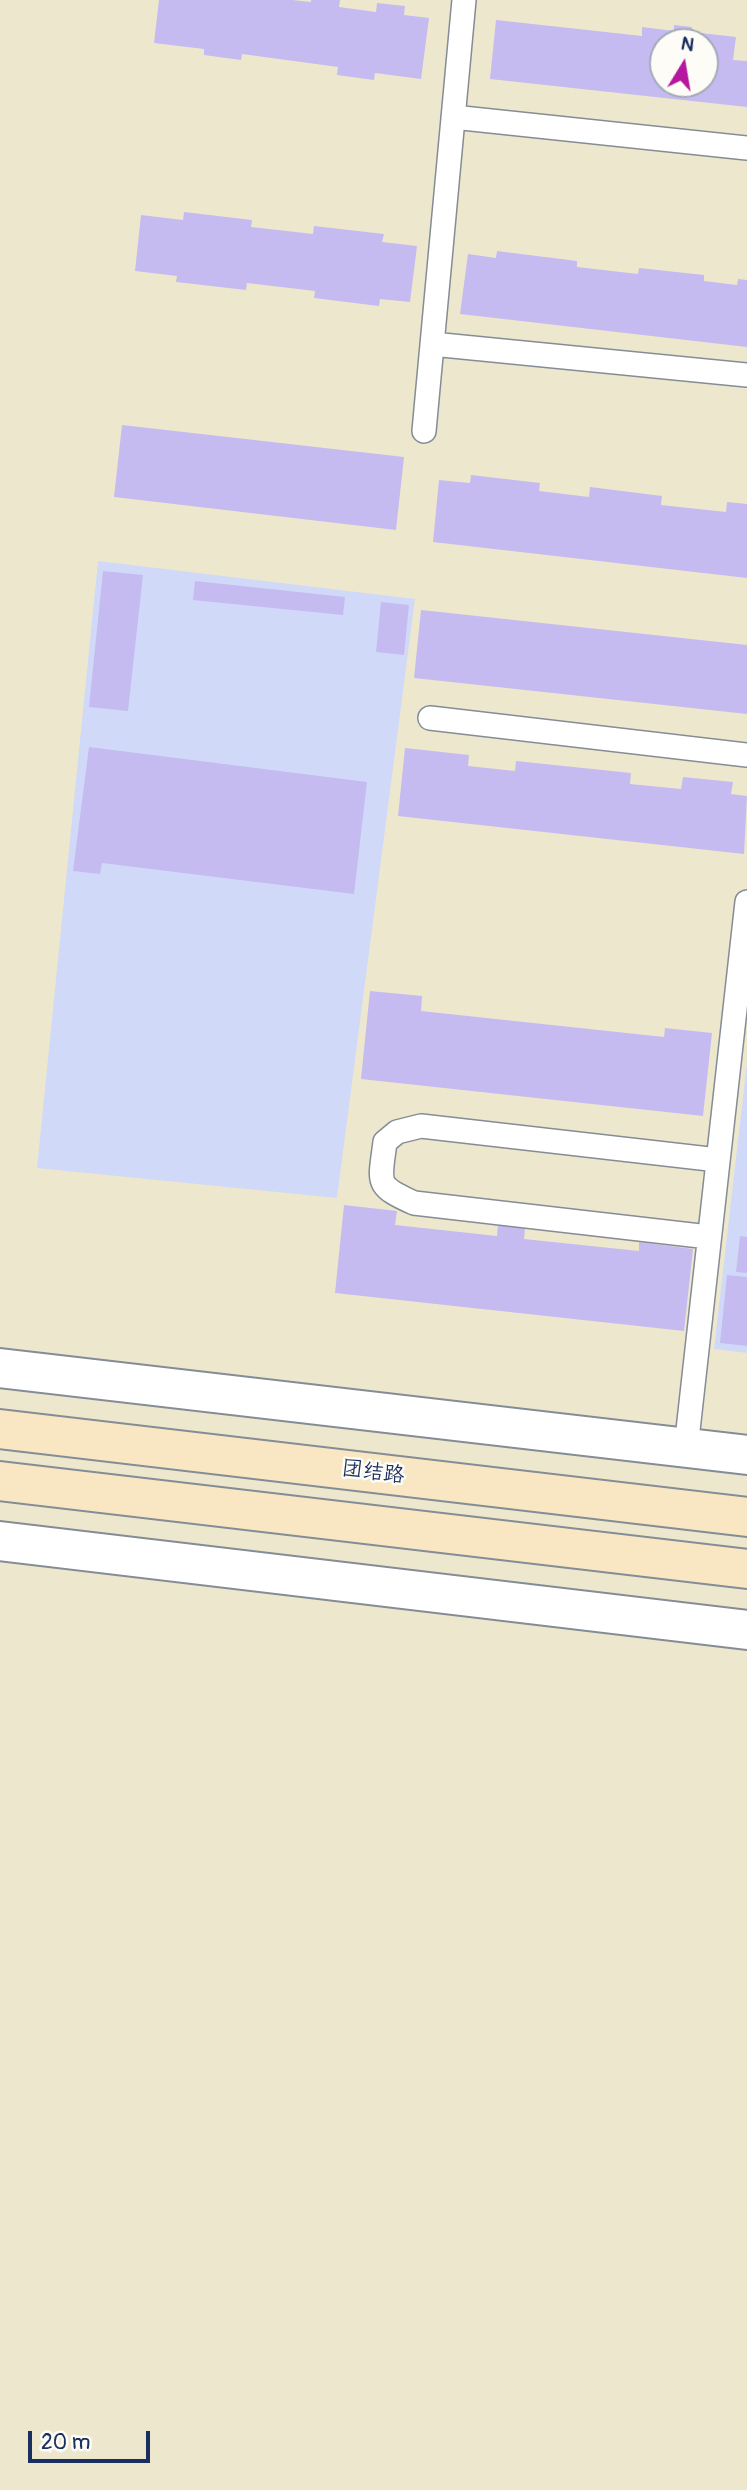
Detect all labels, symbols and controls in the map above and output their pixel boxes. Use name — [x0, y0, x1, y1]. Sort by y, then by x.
north arrow — [649, 28, 719, 98]
text: N — [679, 31, 696, 57]
street label: 团结路 — [340, 1457, 406, 1489]
scale bar — [32, 2416, 154, 2460]
text: 20 m — [41, 2429, 90, 2456]

